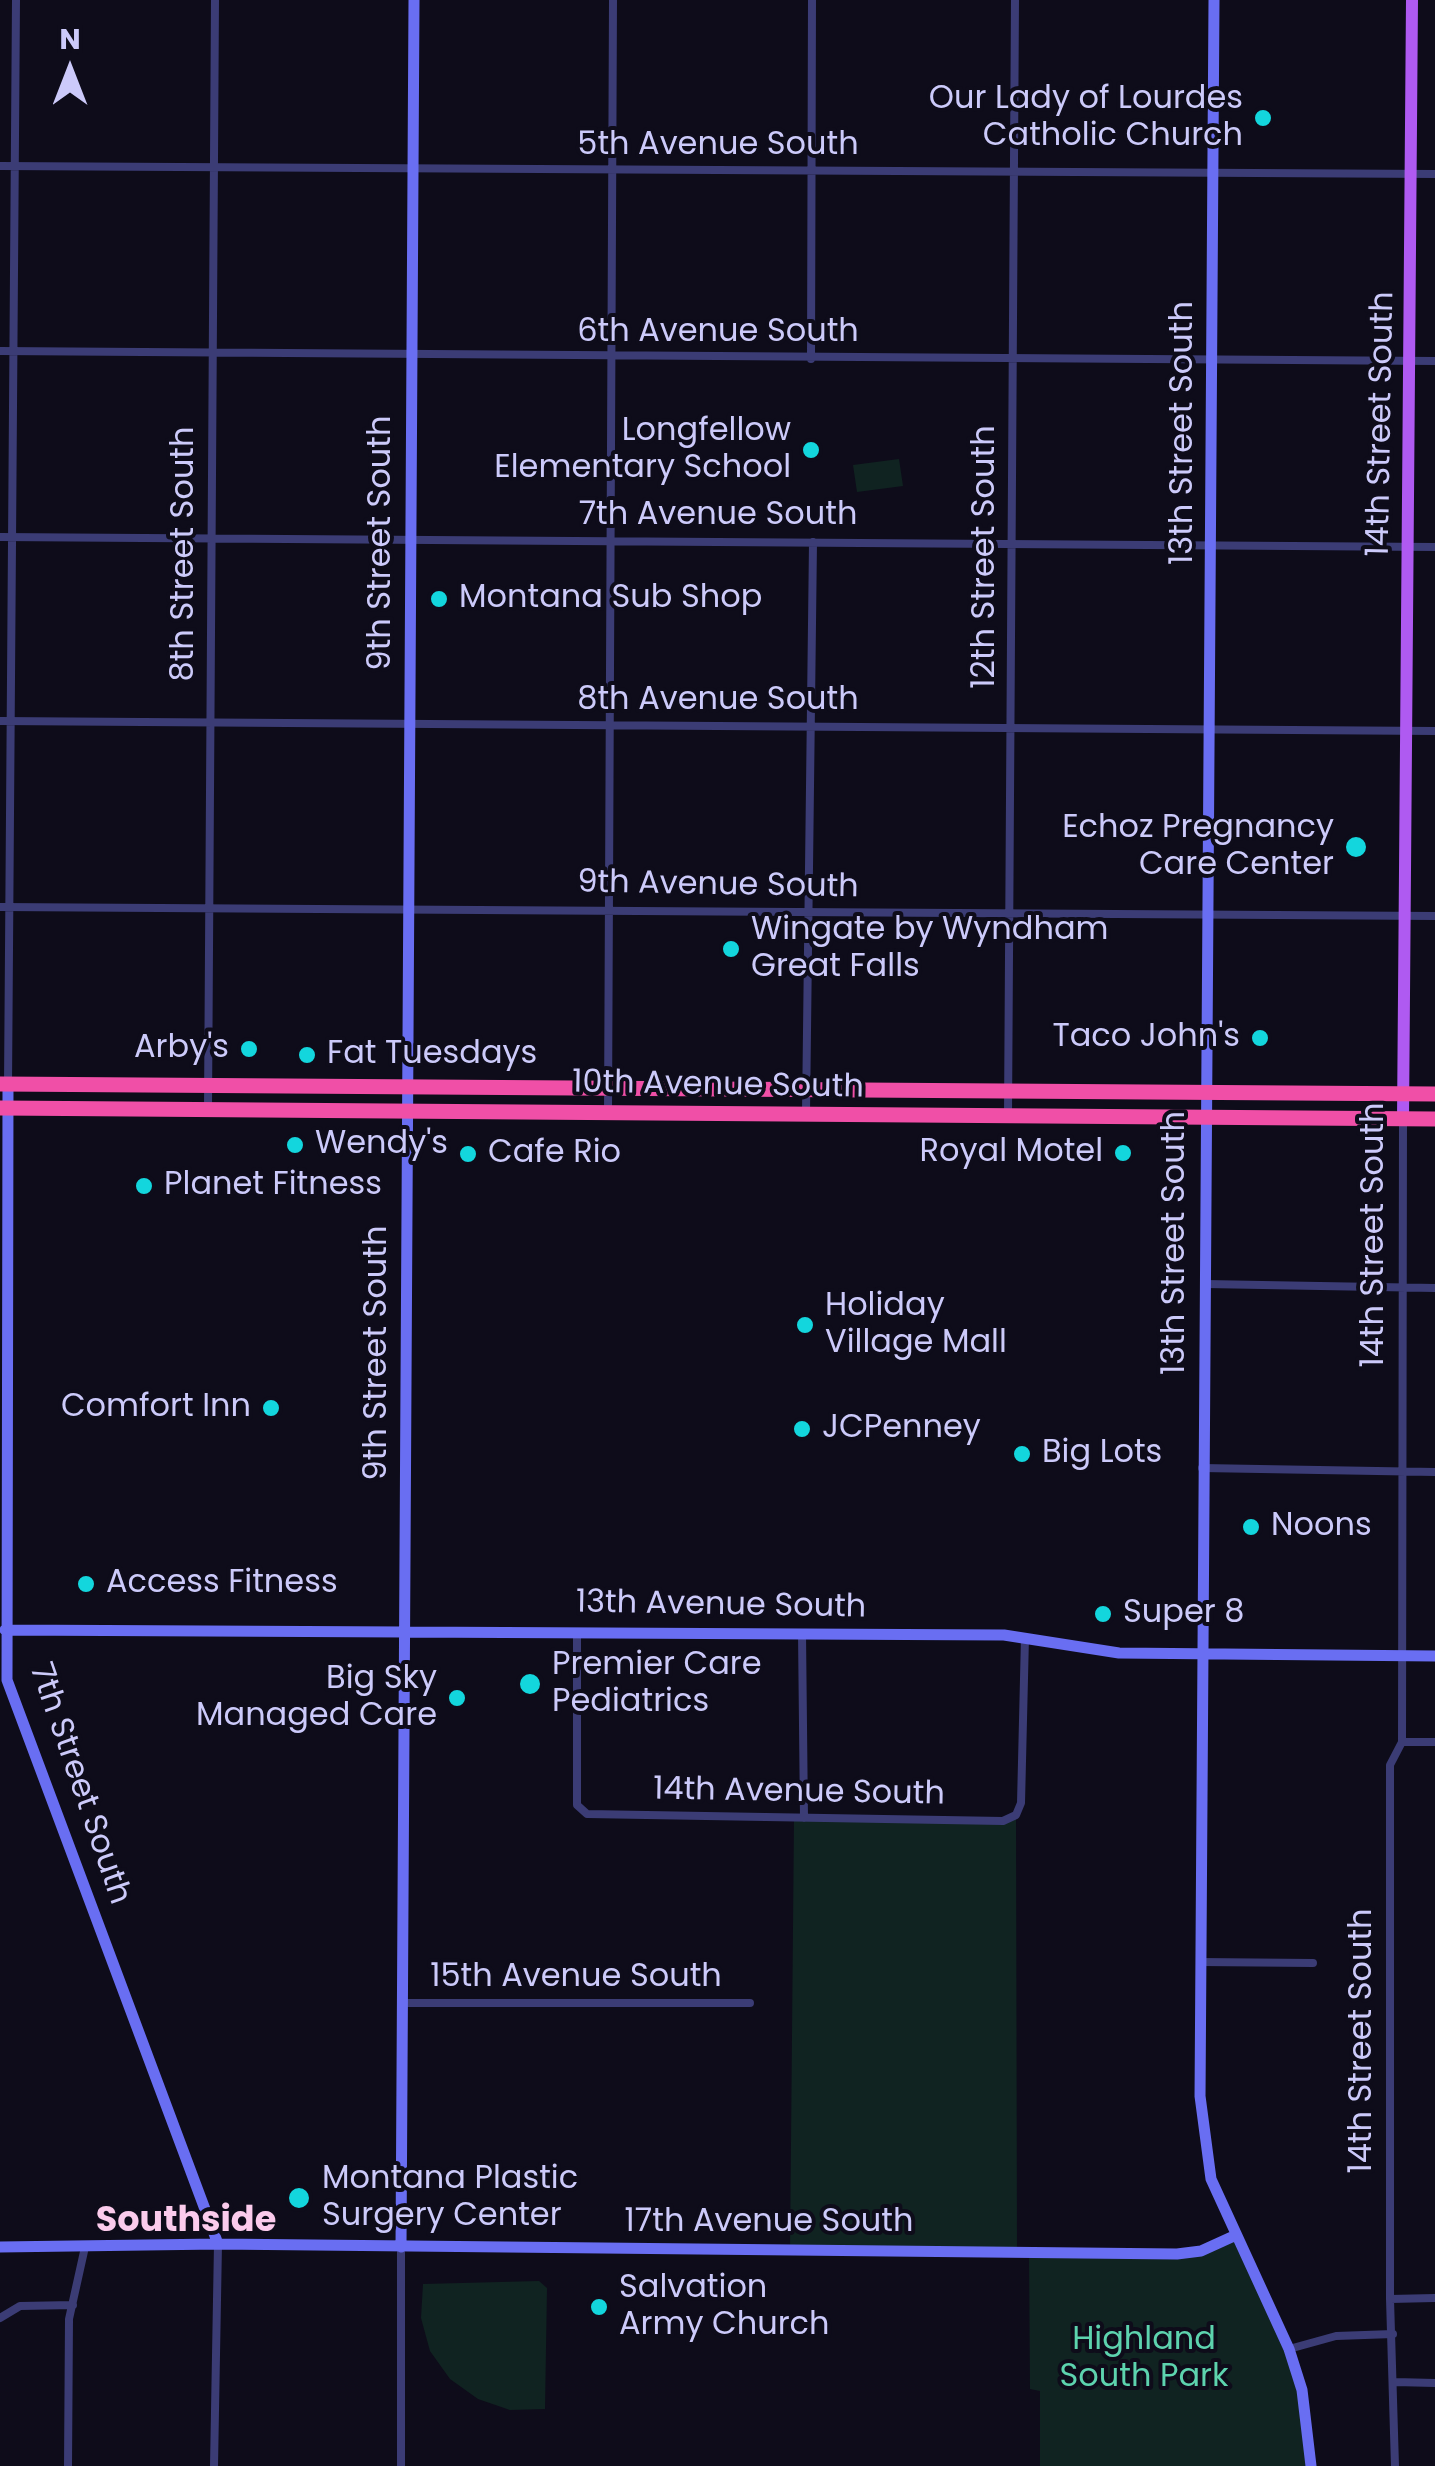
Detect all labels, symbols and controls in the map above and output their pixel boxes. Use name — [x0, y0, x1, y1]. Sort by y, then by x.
north arrow — [20, 20, 120, 120]
text: N — [59, 20, 81, 59]
place label: Our Lady of Lourdes Catholic Church — [929, 81, 1243, 156]
marker: Our Lady of Lourdes Catholic Church — [1252, 107, 1274, 129]
street label: 5th Avenue South — [577, 127, 859, 165]
street label: 14th Street South — [1360, 291, 1404, 557]
street label: 13th Street South — [1165, 301, 1203, 565]
street label: 6th Avenue South — [577, 314, 859, 352]
place label: Longfellow Elementary School — [494, 413, 791, 488]
street label: 9th Street South — [363, 416, 401, 670]
street label: 12th Street South — [967, 425, 1005, 689]
street label: 8th Street South — [166, 427, 204, 681]
marker: Longfellow Elementary School — [800, 439, 822, 461]
street label: 7th Avenue South — [579, 497, 857, 535]
place label: Montana Sub Shop — [459, 580, 762, 618]
marker: Montana Sub Shop — [428, 588, 450, 610]
street label: 8th Avenue South — [577, 682, 859, 720]
place label: Echoz Pregnancy Care Center — [1062, 810, 1334, 885]
marker: Echoz Pregnancy Care Center — [1343, 834, 1369, 860]
street label: 9th Avenue South — [577, 864, 859, 908]
place label: Wingate by Wyndham Great Falls — [751, 912, 1109, 987]
marker: Wingate by Wyndham Great Falls — [720, 938, 742, 960]
place label: Taco John's — [1052, 1019, 1240, 1057]
marker: Taco John's — [1249, 1027, 1271, 1049]
place label: Arby's — [134, 1030, 229, 1068]
place label: Fat Tuesdays — [327, 1036, 537, 1074]
marker: Arby's — [238, 1038, 260, 1060]
marker: Fat Tuesdays — [296, 1044, 318, 1066]
street label: 10th Avenue South — [572, 1064, 864, 1108]
street label: 14th Street South — [1356, 1102, 1394, 1368]
street label: 13th Street South — [1157, 1111, 1195, 1375]
place label: Wendy's — [315, 1126, 448, 1164]
marker: Wendy's — [284, 1134, 306, 1156]
place label: Royal Motel — [920, 1134, 1103, 1172]
place label: Cafe Rio — [488, 1135, 621, 1173]
marker: Royal Motel — [1112, 1142, 1134, 1164]
marker: Cafe Rio — [457, 1143, 479, 1165]
place label: Planet Fitness — [164, 1167, 382, 1205]
marker: Planet Fitness — [133, 1175, 155, 1197]
street label: 9th Street South — [359, 1226, 397, 1480]
place label: Holiday Village Mall — [825, 1288, 1007, 1363]
marker: Holiday Village Mall — [794, 1314, 816, 1336]
place label: Comfort Inn — [61, 1389, 251, 1427]
marker: Comfort Inn — [260, 1397, 282, 1419]
place label: JCPenney — [822, 1410, 981, 1448]
marker: JCPenney — [791, 1418, 813, 1440]
place label: Big Lots — [1042, 1435, 1162, 1473]
marker: Big Lots — [1011, 1443, 1033, 1465]
place label: Noons — [1271, 1508, 1372, 1546]
marker: Noons — [1240, 1516, 1262, 1538]
place label: Access Fitness — [106, 1565, 338, 1603]
marker: Access Fitness — [75, 1573, 97, 1595]
street label: 13th Avenue South — [576, 1584, 866, 1628]
place label: Super 8 — [1123, 1595, 1244, 1633]
marker: Super 8 — [1092, 1603, 1114, 1625]
place label: Premier Care Pediatrics — [552, 1647, 762, 1722]
street label: 7th Street South — [20, 1658, 138, 1910]
place label: Big Sky Managed Care — [196, 1661, 437, 1736]
marker: Premier Care Pediatrics — [517, 1671, 543, 1697]
marker: Big Sky Managed Care — [446, 1687, 468, 1709]
street label: 14th Avenue South — [653, 1771, 945, 1815]
street label: 14th Street South — [1344, 1908, 1382, 2174]
street label: 15th Avenue South — [430, 1959, 722, 1997]
place label: Montana Plastic Surgery Center — [322, 2161, 578, 2236]
marker: Montana Plastic Surgery Center — [286, 2185, 312, 2211]
district label: Southside — [96, 2201, 276, 2243]
street label: 17th Avenue South — [625, 2204, 913, 2242]
place label: Salvation Army Church — [619, 2270, 830, 2345]
marker: Salvation Army Church — [588, 2296, 610, 2318]
park label: Highland South Park — [1060, 2322, 1228, 2397]

